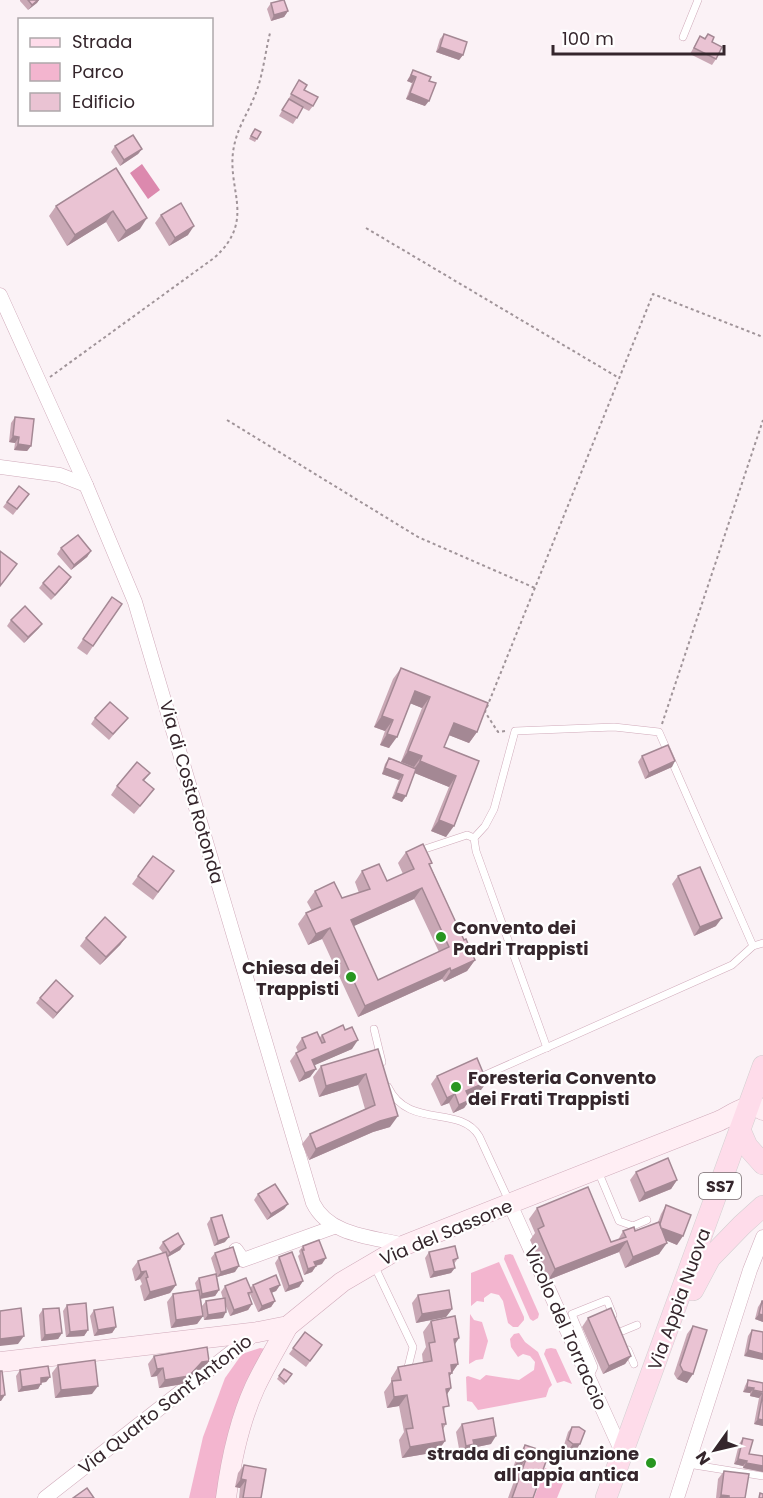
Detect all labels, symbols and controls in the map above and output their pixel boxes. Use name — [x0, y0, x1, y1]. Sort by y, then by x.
legend — [18, 18, 213, 126]
scale bar — [553, 18, 724, 56]
text: 100 m — [562, 26, 614, 51]
text: Strada — [72, 29, 132, 54]
text: Parco — [72, 59, 124, 84]
text: Edificio — [72, 89, 135, 114]
street label: Via di Costa Rotonda — [154, 697, 230, 887]
place label: Convento dei Padri Trappisti — [453, 915, 589, 961]
marker: Convento dei Padri Trappisti — [434, 930, 448, 944]
place label: Chiesa dei Trappisti — [242, 955, 339, 1001]
marker: Chiesa dei Trappisti — [344, 970, 358, 984]
place label: Foresteria Convento dei Frati Trappisti — [468, 1065, 656, 1111]
marker: Foresteria Convento dei Frati Trappisti — [449, 1080, 463, 1094]
road number: SS7 — [699, 1173, 741, 1199]
street label: Via del Sassone — [376, 1193, 516, 1271]
street label: Via Appia Nuova — [642, 1225, 716, 1373]
street label: Vicolo del Torraccio — [519, 1242, 613, 1414]
street label: Via Quarto Sant'Antonio — [73, 1328, 257, 1480]
north arrow — [685, 1420, 745, 1480]
place label: strada di congiunzione all'appia antica — [427, 1441, 639, 1487]
text: N — [690, 1447, 716, 1470]
marker: strada di congiunzione all'appia antica — [644, 1456, 658, 1470]

